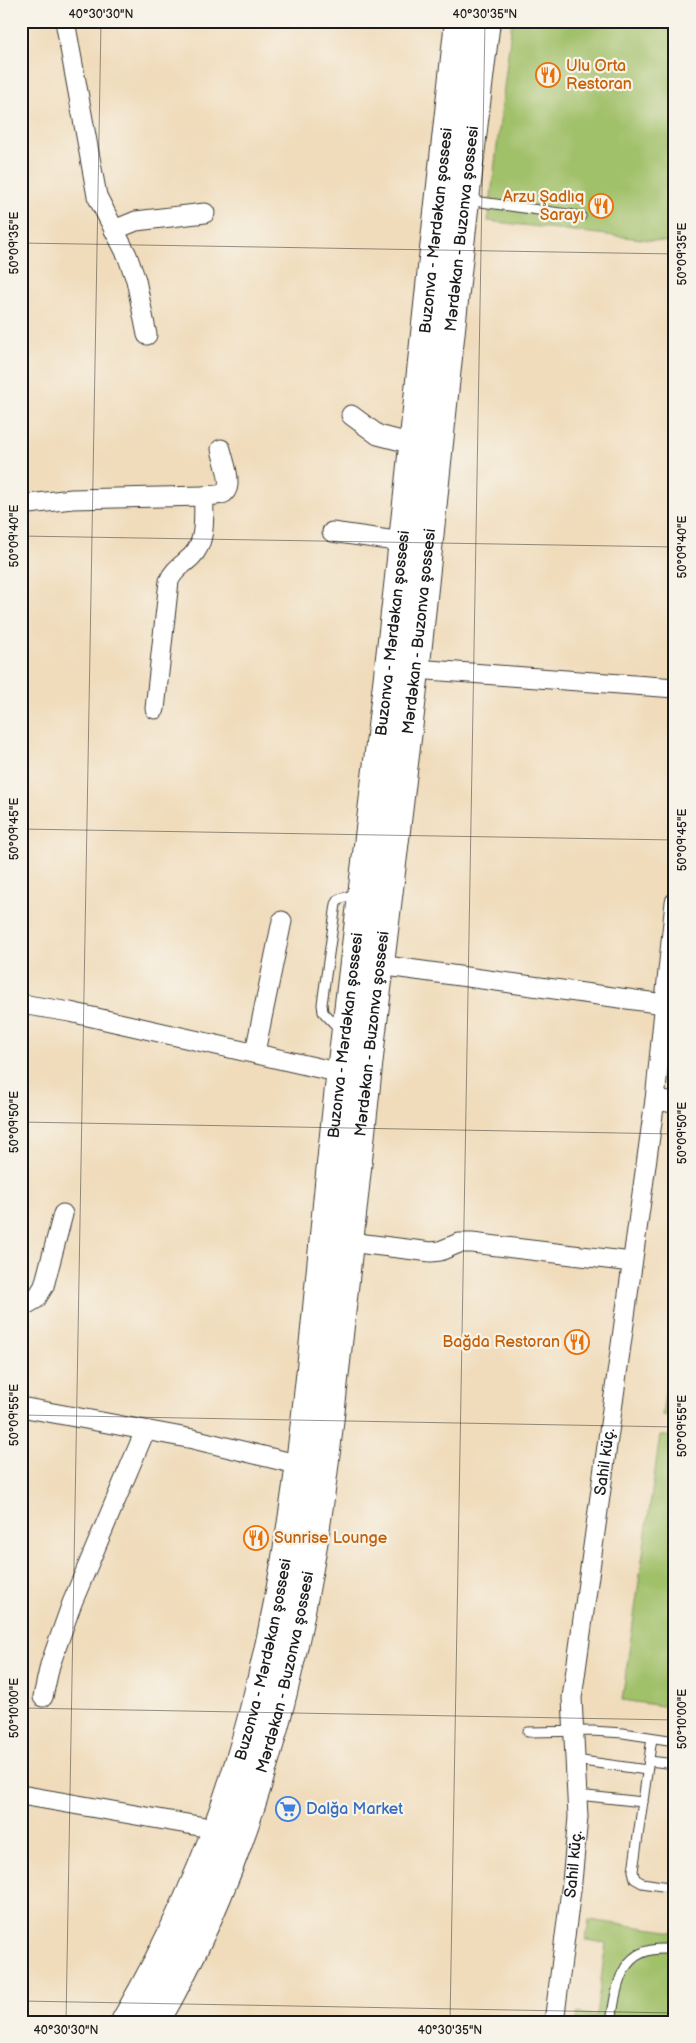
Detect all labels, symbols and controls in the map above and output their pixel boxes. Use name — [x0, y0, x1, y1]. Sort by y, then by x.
text: 40°30'30"N — [69, 7, 133, 22]
text: 40°30'35"N — [453, 7, 517, 22]
place label: Ulu Orta Restoran — [566, 57, 632, 94]
restaurant icon: Ulu Orta Restoran — [535, 62, 561, 88]
street label: Mərdəkan - Buzonva şossesi — [441, 125, 483, 332]
street label: Buzonva - Mərdəkan şossesi — [416, 127, 456, 334]
place label: Arzu Şadlıq Sarayı — [503, 188, 584, 225]
restaurant icon: Arzu Şadlıq Sarayı — [588, 193, 614, 219]
text: 50°09'35"E — [7, 212, 22, 274]
text: 50°09'35"E — [675, 223, 690, 285]
text: 50°09'40"E — [7, 504, 22, 567]
text: 50°09'40"E — [675, 515, 690, 578]
street label: Mərdəkan - Buzonva şossesi — [398, 528, 440, 735]
street label: Buzonva - Mərdəkan şossesi — [372, 530, 414, 737]
text: 50°09'45"E — [7, 798, 22, 860]
text: 50°09'45"E — [675, 809, 690, 871]
street label: Mərdəkan - Buzonva şossesi — [351, 930, 393, 1137]
street label: Buzonva - Mərdəkan şossesi — [324, 932, 367, 1139]
text: 50°09'50"E — [7, 1091, 22, 1153]
text: 50°09'50"E — [675, 1102, 690, 1164]
restaurant icon: Bağda Restoran — [564, 1329, 590, 1355]
place label: Bağda Restoran — [442, 1333, 560, 1352]
text: 50°09'55"E — [7, 1384, 22, 1446]
text: 50°09'55"E — [675, 1395, 690, 1457]
street label: Sahil küç. — [591, 1427, 619, 1497]
restaurant icon: Sunrise Lounge — [243, 1525, 269, 1551]
place label: Sunrise Lounge — [274, 1529, 388, 1548]
street label: Buzonva - Mərdəkan şossesi — [231, 1557, 295, 1763]
street label: Mərdəkan - Buzonva şossesi — [252, 1570, 318, 1775]
text: 50°10'00"E — [7, 1678, 22, 1738]
text: 50°10'00"E — [675, 1689, 690, 1749]
supermarket icon: Dalğa Market — [275, 1796, 301, 1822]
place label: Dalğa Market — [306, 1800, 403, 1819]
street label: Sahil küç. — [561, 1830, 586, 1899]
text: 40°30'30"N — [34, 2023, 98, 2038]
text: 40°30'35"N — [418, 2023, 482, 2038]

